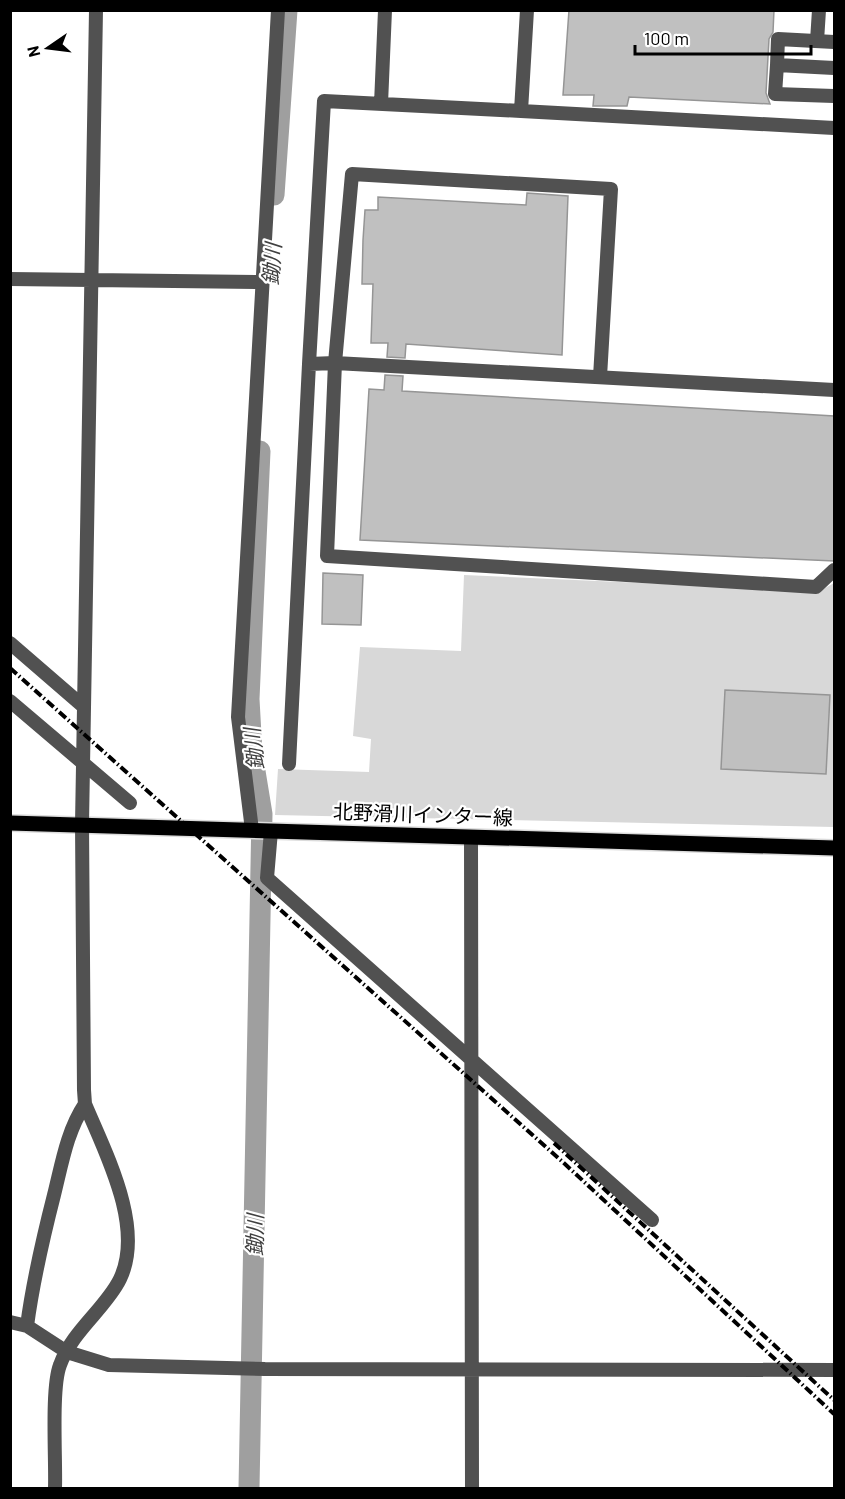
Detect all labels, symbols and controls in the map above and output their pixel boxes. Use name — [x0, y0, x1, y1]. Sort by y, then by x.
north arrow — [18, 18, 78, 78]
scale bar — [635, 18, 810, 56]
text: 100 m — [644, 27, 689, 49]
text: N — [22, 44, 43, 59]
water label: 鋤川 — [257, 240, 285, 286]
water label: 鋤川 — [238, 725, 268, 771]
street label: 北野滑川インター線 — [333, 799, 513, 829]
water label: 鋤川 — [241, 1212, 267, 1256]

